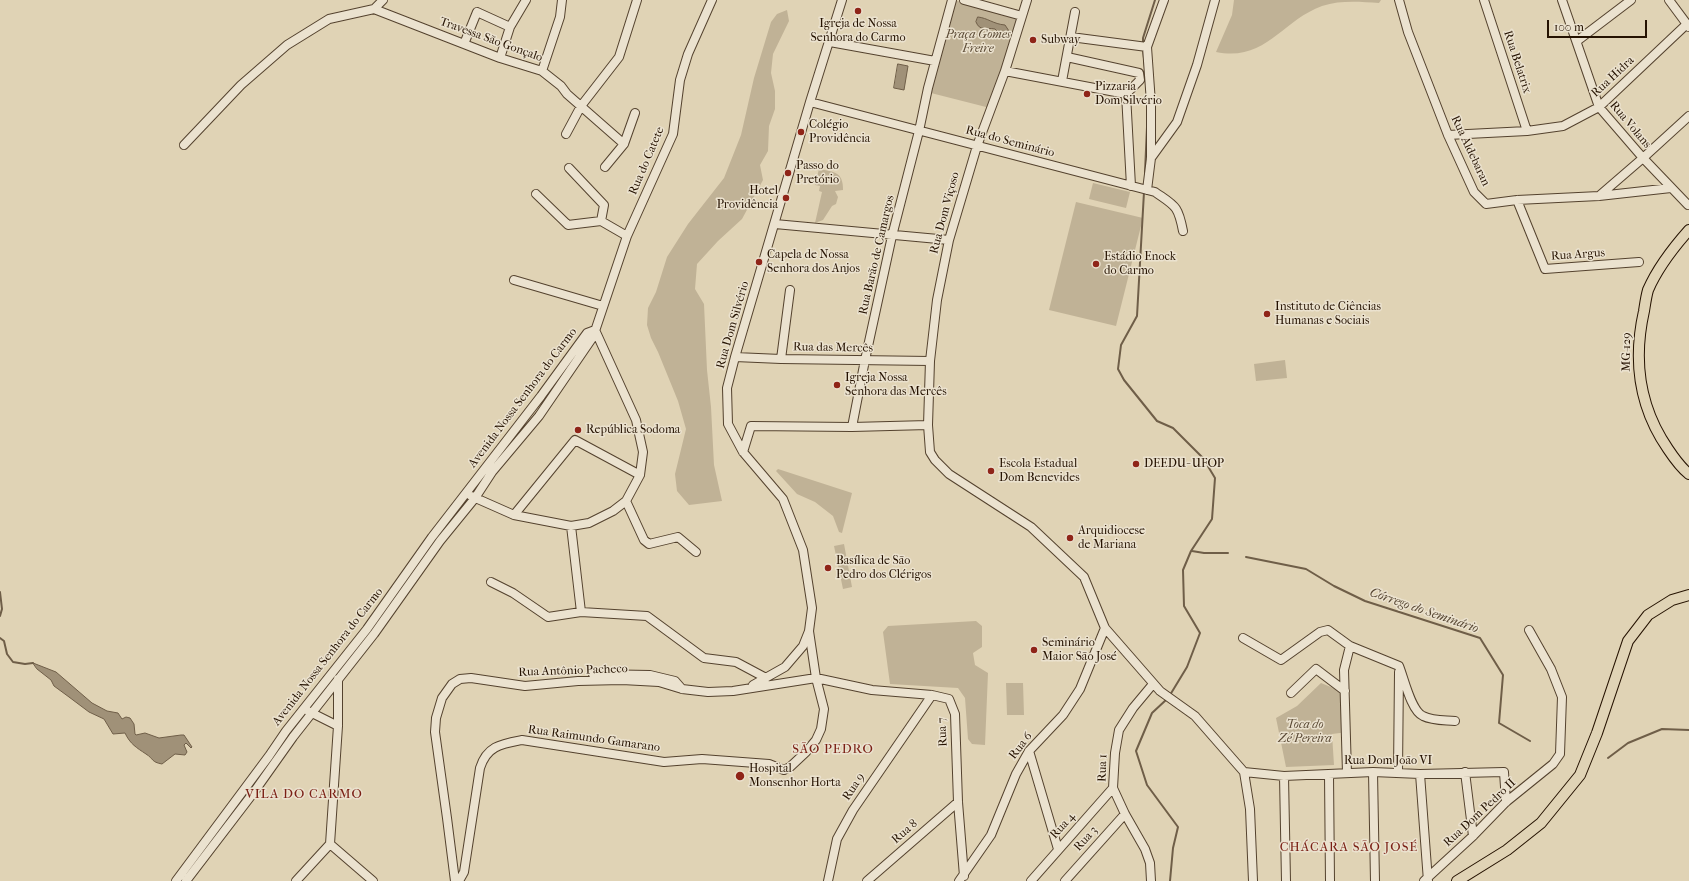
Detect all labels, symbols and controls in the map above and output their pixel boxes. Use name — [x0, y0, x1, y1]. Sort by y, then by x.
marker: Igreja de Nossa Senhora do Carmo — [853, 6, 863, 16]
scale bar — [1549, 12, 1649, 38]
street label: Travessa São Gonçalo — [438, 15, 544, 65]
place label: Igreja de Nossa Senhora do Carmo — [811, 17, 905, 45]
text: 100 m — [1554, 20, 1584, 34]
park label: Praça Gomes Freire — [946, 28, 1010, 56]
street label: Rua Belatrix — [1500, 29, 1534, 95]
place label: Subway — [1041, 33, 1080, 47]
marker: Subway — [1028, 35, 1038, 45]
street label: Rua Hidra — [1589, 53, 1637, 101]
place label: Pizzaria Dom Silvério — [1095, 80, 1162, 108]
marker: Pizzaria Dom Silvério — [1082, 89, 1092, 99]
street label: Rua Volans — [1606, 99, 1654, 151]
street label: Rua Aldebaran — [1447, 113, 1493, 189]
place label: Colégio Providência — [809, 118, 870, 146]
street label: Rua do Seminário — [964, 123, 1056, 161]
street label: Rua do Catete — [626, 125, 668, 197]
marker: Colégio Providência — [796, 127, 806, 137]
place label: Passo do Pretório — [796, 159, 839, 187]
marker: Passo do Pretório — [783, 168, 793, 178]
street label: Rua Dom Viçoso — [927, 170, 963, 256]
place label: Hotel Providência — [717, 184, 778, 212]
marker: Hotel Providência — [781, 193, 791, 203]
street label: Rua Barão de Camargos — [856, 194, 898, 316]
street label: Rua Argus — [1551, 246, 1605, 264]
place label: Capela de Nossa Senhora dos Anjos — [767, 248, 860, 276]
place label: Estádio Enock do Carmo — [1104, 250, 1176, 278]
marker: Capela de Nossa Senhora dos Anjos — [754, 257, 764, 267]
marker: Estádio Enock do Carmo — [1091, 259, 1101, 269]
street label: Rua Dom Silvério — [714, 280, 752, 370]
place label: Instituto de Ciências Humanas e Sociais — [1275, 300, 1381, 328]
marker: Instituto de Ciências Humanas e Sociais — [1262, 309, 1272, 319]
street label: Avenida Nossa Senhora do Carmo — [466, 325, 580, 471]
street label: MG-129 — [1619, 332, 1635, 372]
street label: Rua das Mercês — [793, 340, 873, 356]
place label: Igreja Nossa Senhora das Mercês — [845, 371, 947, 399]
marker: Igreja Nossa Senhora das Mercês — [832, 380, 842, 390]
place label: República Sodoma — [586, 423, 680, 437]
marker: República Sodoma — [573, 425, 583, 435]
place label: Escola Estadual Dom Benevides — [999, 457, 1080, 485]
place label: DEEDU- UFOP — [1144, 457, 1224, 471]
marker: DEEDU- UFOP — [1131, 459, 1141, 469]
marker: Escola Estadual Dom Benevides — [986, 466, 996, 476]
place label: Arquidiocese de Mariana — [1078, 524, 1145, 552]
marker: Arquidiocese de Mariana — [1065, 533, 1075, 543]
place label: Basílica de São Pedro dos Clérigos — [836, 554, 931, 582]
marker: Basílica de São Pedro dos Clérigos — [823, 563, 833, 573]
street label: Avenida Nossa Senhora do Carmo — [270, 585, 386, 729]
water label: Córrego do Seminário — [1367, 585, 1481, 637]
place label: Seminário Maior São José — [1042, 636, 1117, 664]
marker: Seminário Maior São José — [1029, 645, 1039, 655]
street label: Rua Antônio Pacheco — [518, 662, 628, 680]
street label: Rua 7 — [935, 717, 951, 747]
park label: Toca do Zé Pereira — [1278, 718, 1332, 746]
street label: Rua Raimundo Gamarano — [527, 723, 661, 755]
street label: Rua 6 — [1006, 730, 1036, 762]
district label: SÃO PEDRO — [792, 742, 874, 758]
street label: Rua 1 — [1095, 754, 1111, 782]
street label: Rua Dom João VI — [1344, 754, 1432, 768]
place label: Hospital Monsenhor Horta — [749, 762, 841, 790]
marker: Hospital Monsenhor Horta — [734, 770, 746, 782]
street label: Rua 9 — [840, 771, 868, 803]
street label: Rua Dom Pedro II — [1441, 776, 1519, 850]
district label: VILA DO CARMO — [245, 787, 363, 803]
street label: Rua 4 — [1047, 810, 1079, 842]
street label: Rua 8 — [889, 817, 921, 847]
street label: Rua 3 — [1071, 824, 1101, 854]
district label: CHÁCARA SÃO JOSÉ — [1280, 840, 1418, 856]

